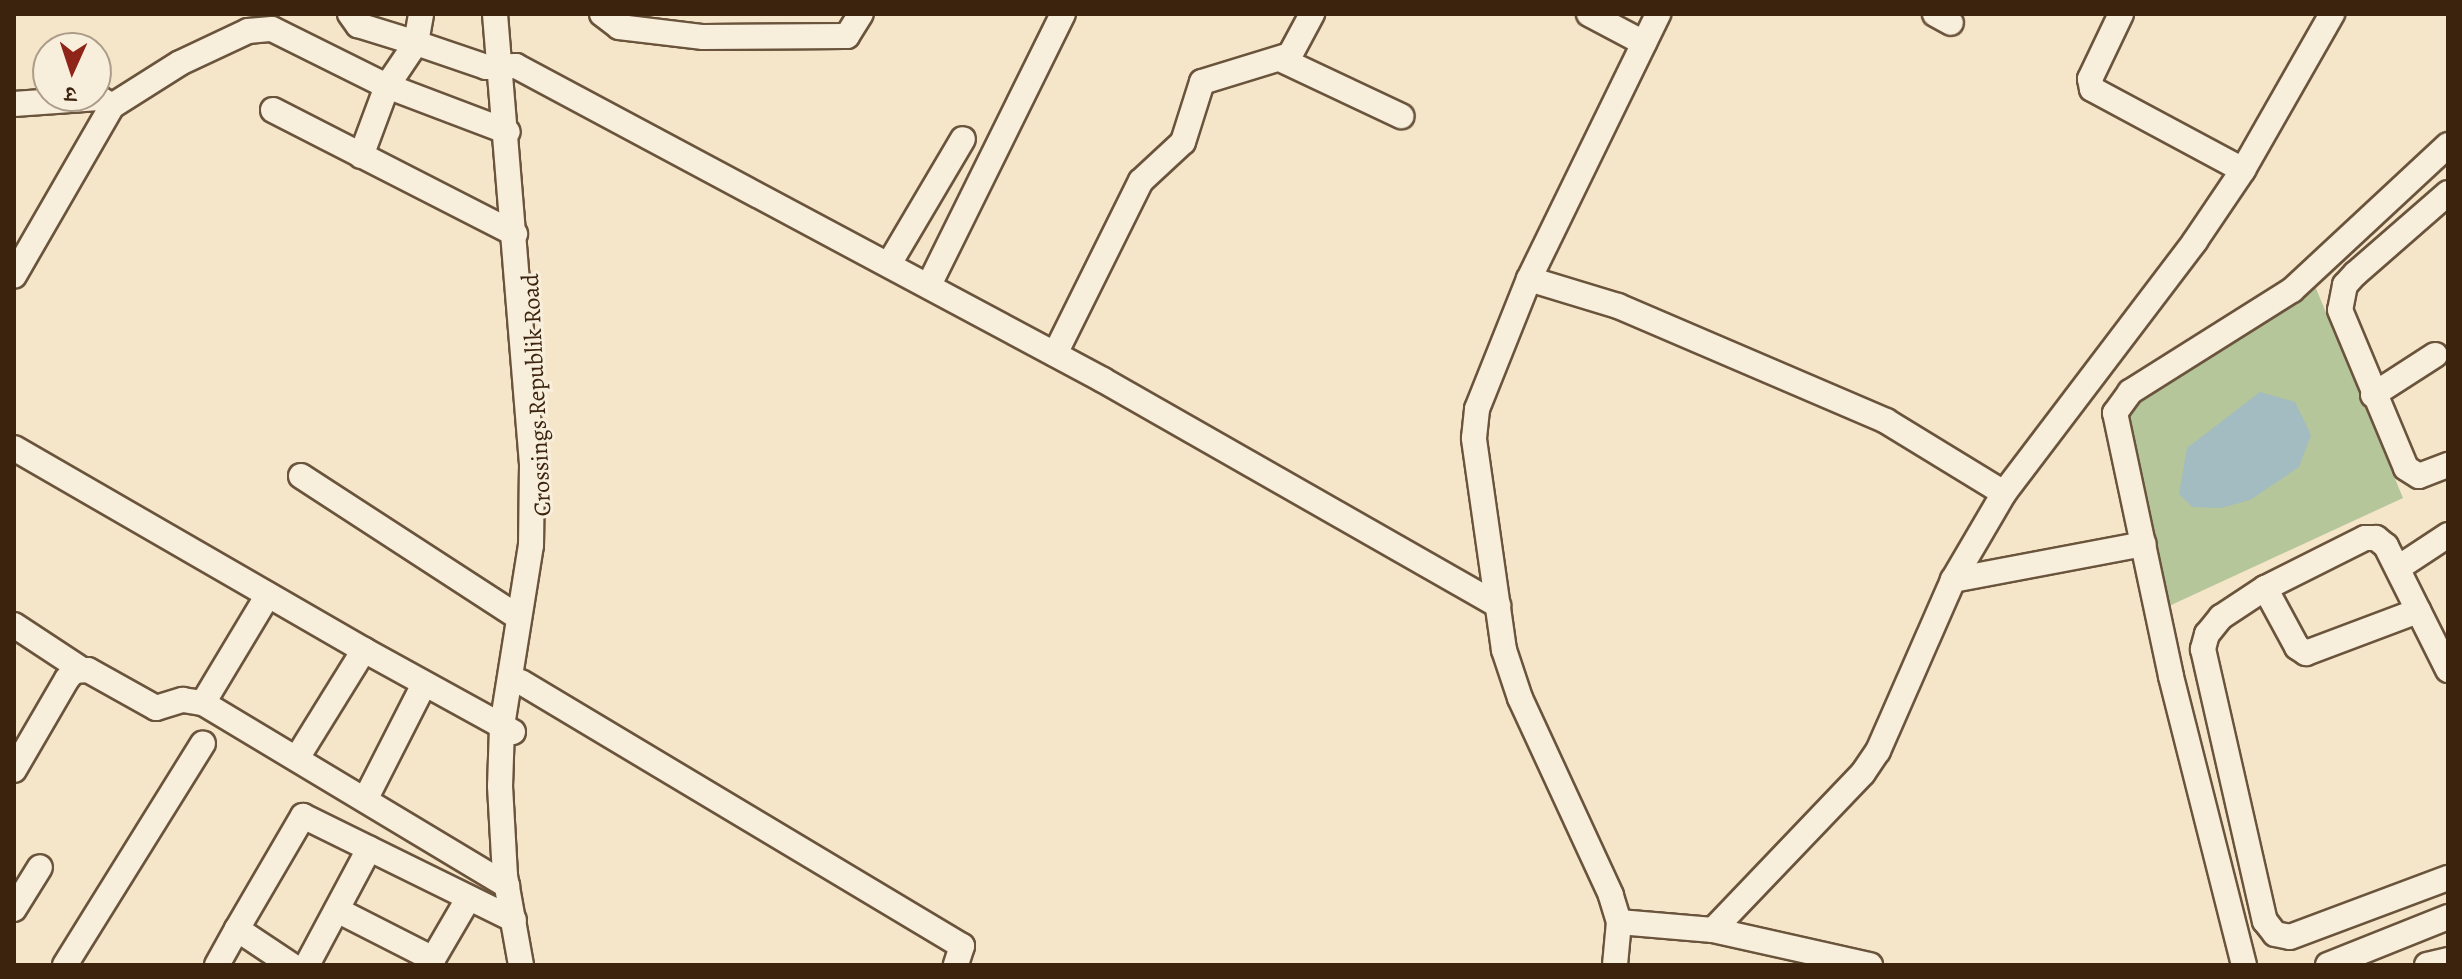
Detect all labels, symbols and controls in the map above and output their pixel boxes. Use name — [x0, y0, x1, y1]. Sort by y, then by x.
north arrow — [32, 32, 112, 112]
text: उ — [64, 79, 77, 109]
street label: Crossings Republik Road — [516, 273, 558, 517]

